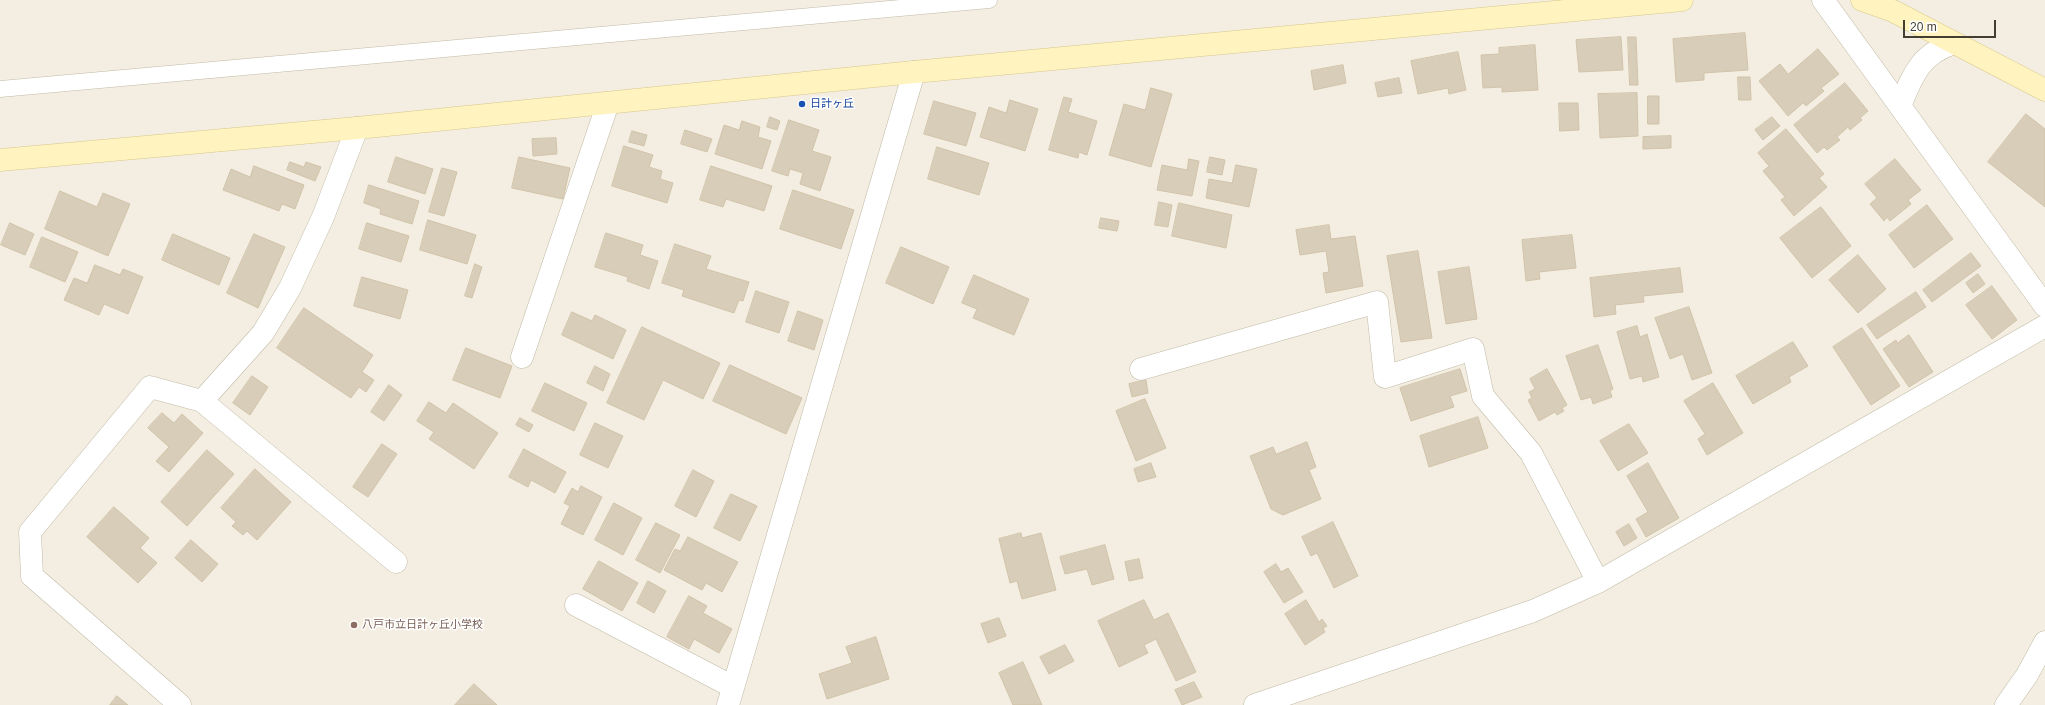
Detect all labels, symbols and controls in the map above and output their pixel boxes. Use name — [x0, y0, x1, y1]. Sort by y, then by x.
scale bar — [1905, 12, 1998, 38]
text: 20 m — [1910, 20, 1937, 34]
place label: 日計ヶ丘 — [810, 97, 854, 111]
marker: 日計ヶ丘 — [797, 99, 807, 109]
place label: 八戸市立日計ヶ丘小学校 — [362, 618, 483, 632]
marker: 八戸市立日計ヶ丘小学校 — [349, 620, 359, 630]

